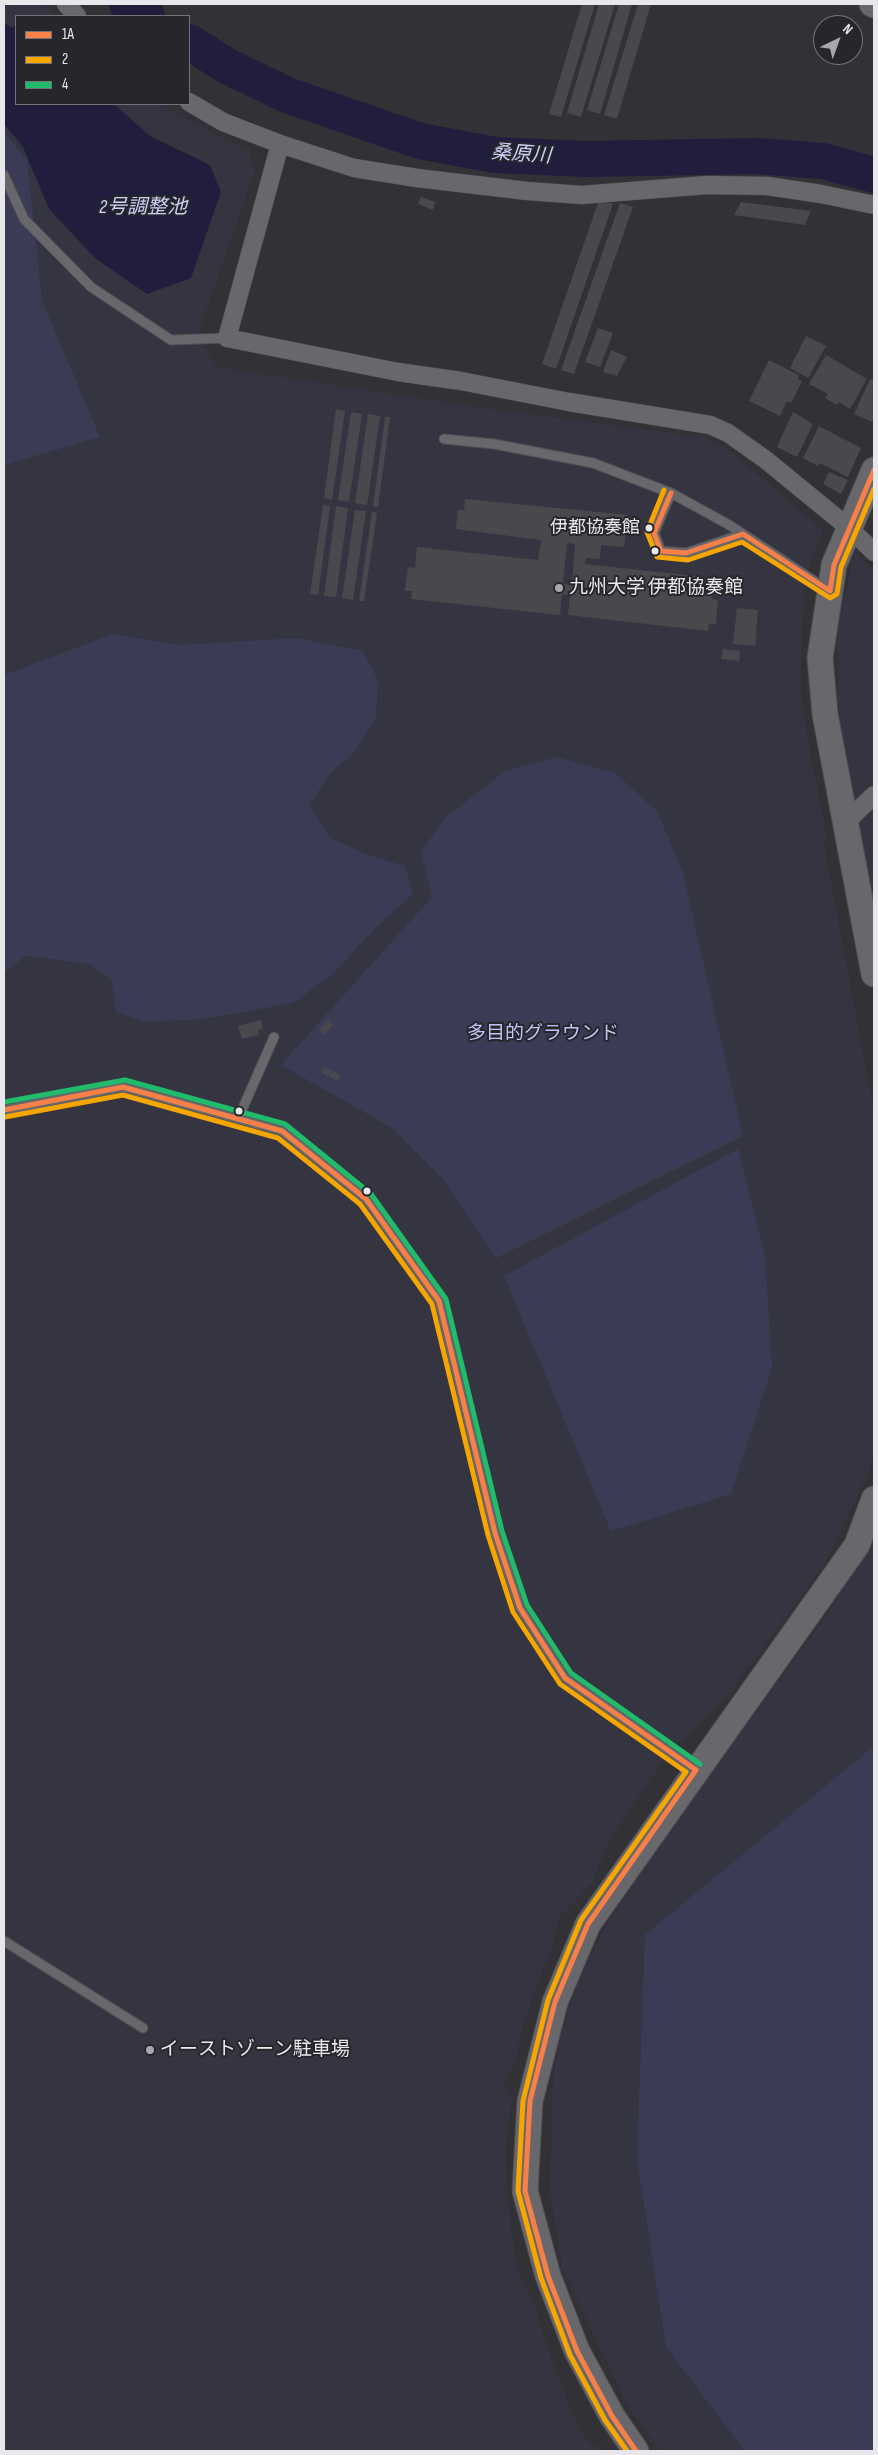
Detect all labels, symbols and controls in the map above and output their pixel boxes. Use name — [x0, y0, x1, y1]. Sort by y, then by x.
legend — [15, 15, 190, 105]
north arrow — [813, 15, 863, 65]
text: N — [839, 20, 856, 38]
text: 1A — [62, 25, 74, 44]
text: 2 — [62, 50, 68, 69]
text: 4 — [62, 75, 68, 94]
water label: 桑原川 — [490, 141, 552, 169]
water label: 2号調整池 — [99, 196, 187, 220]
place label: 伊都協奏館 — [550, 517, 640, 539]
marker: 伊都協奏館 — [644, 523, 654, 533]
unlabelled marker — [650, 546, 660, 556]
place label: 九州大学 伊都協奏館 — [569, 577, 743, 599]
marker: 九州大学 伊都協奏館 — [553, 582, 565, 594]
park label: 多目的グラウンド — [467, 1023, 619, 1045]
unlabelled marker — [234, 1106, 244, 1116]
unlabelled marker — [362, 1186, 372, 1196]
place label: イーストゾーン駐車場 — [160, 2039, 350, 2061]
marker: イーストゾーン駐車場 — [144, 2044, 156, 2056]

